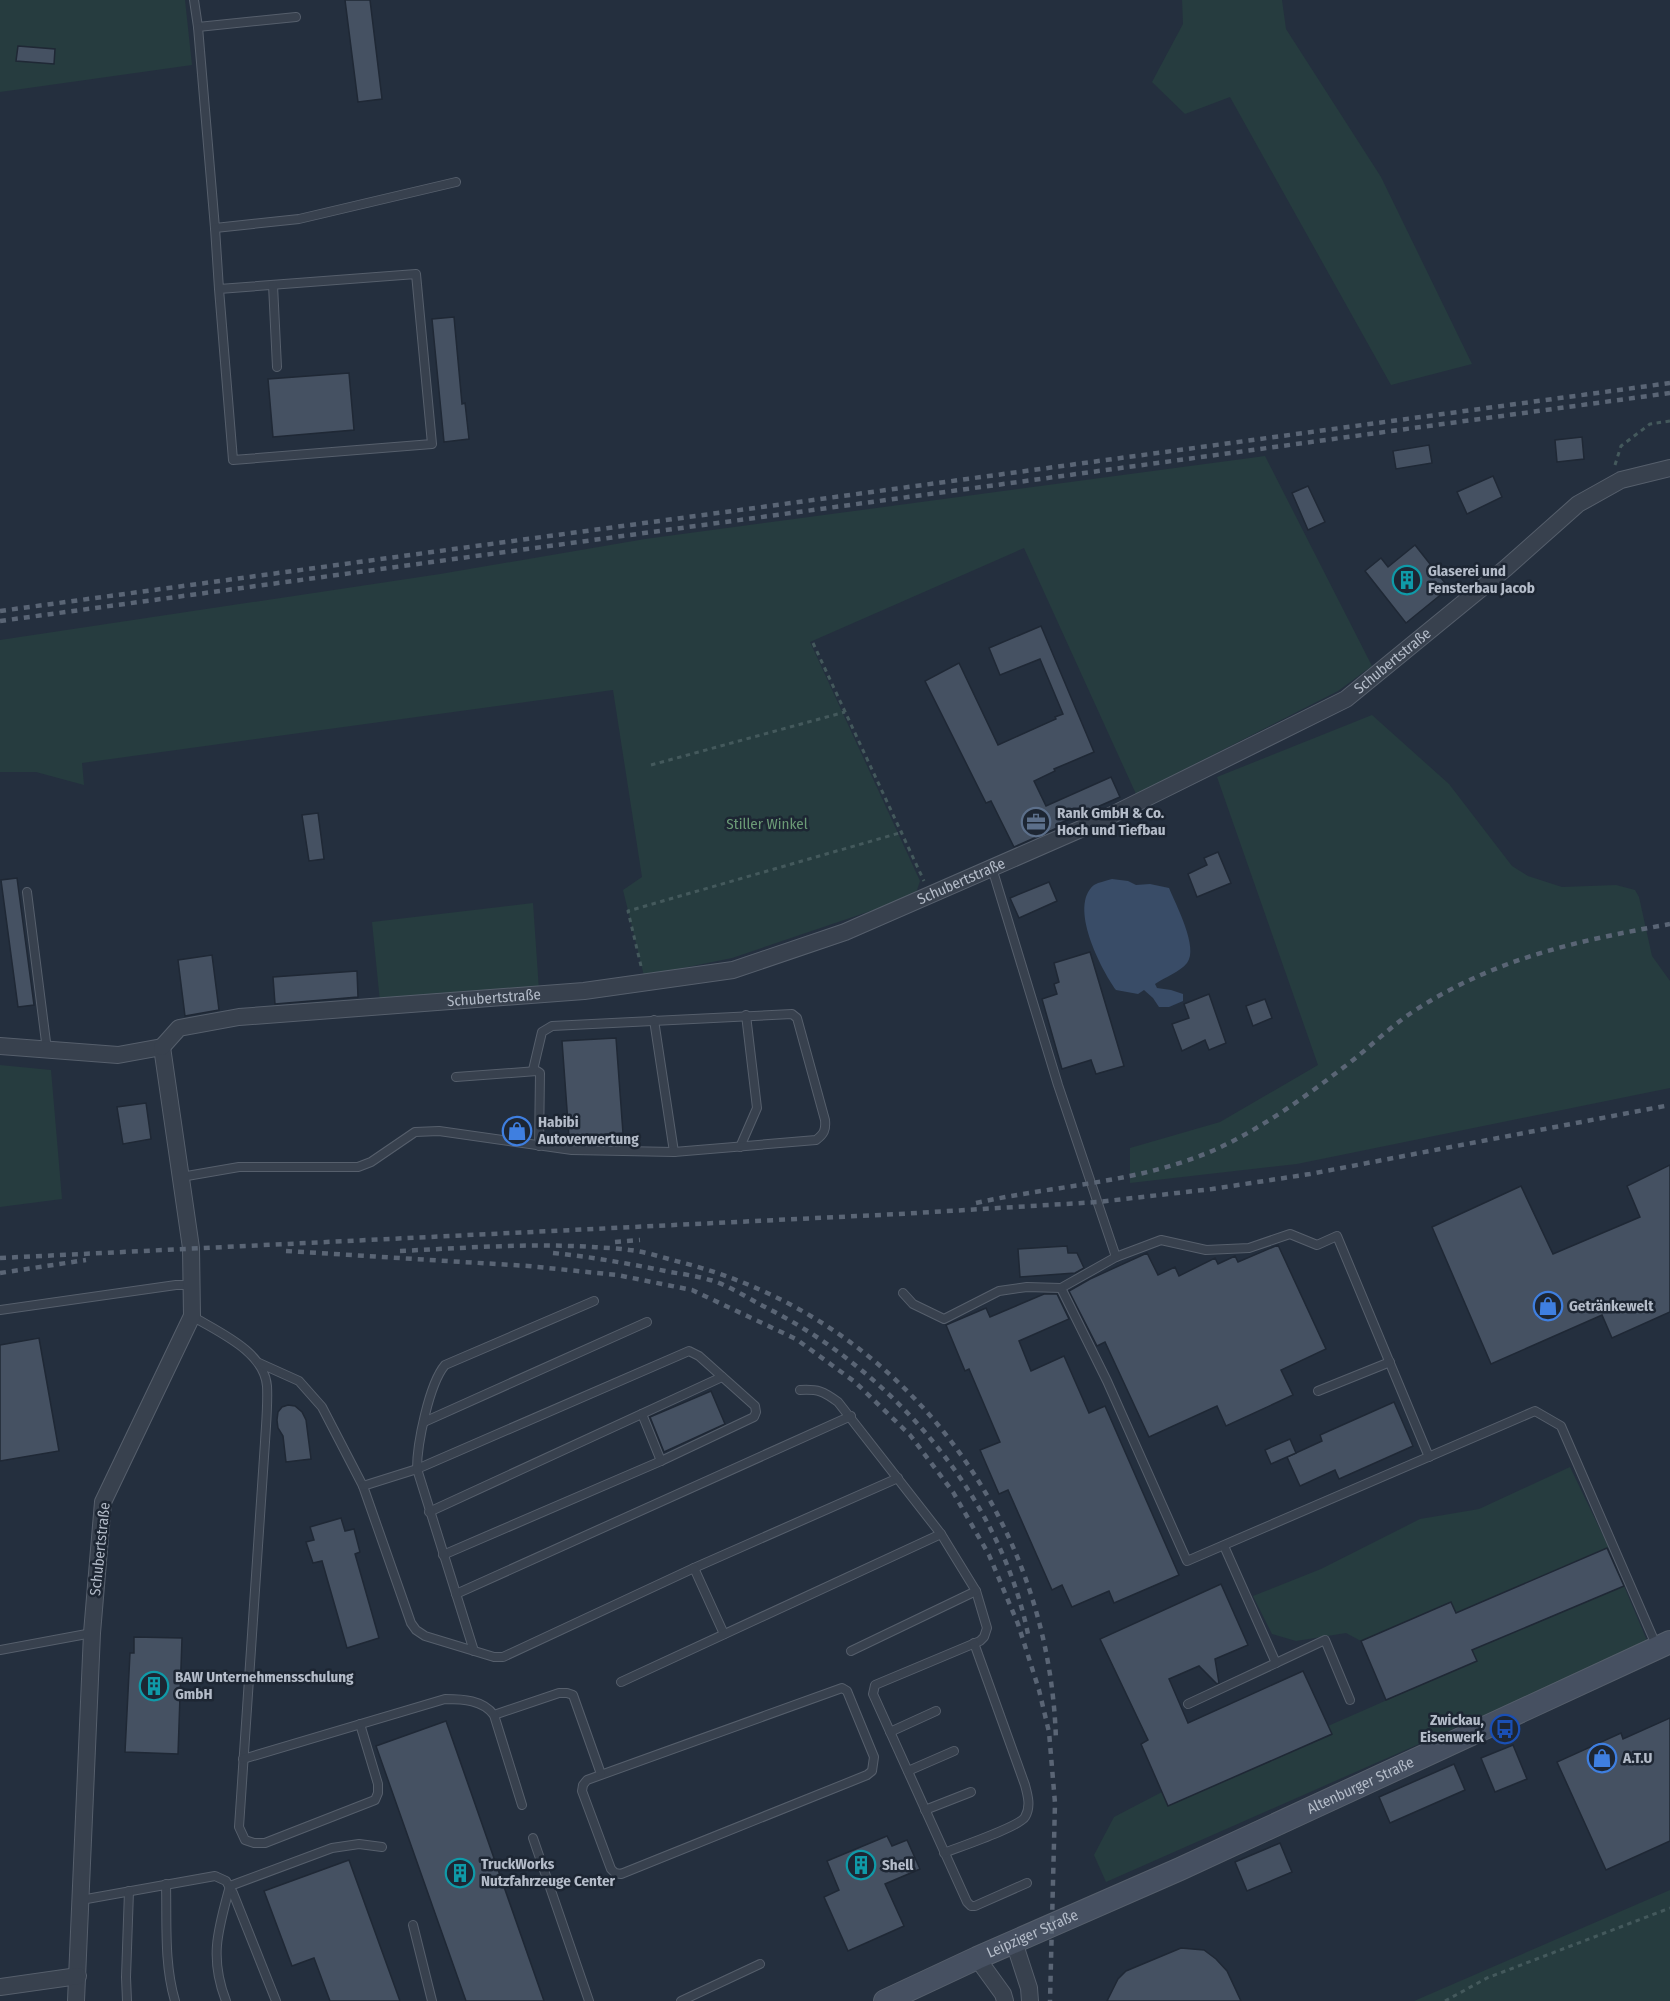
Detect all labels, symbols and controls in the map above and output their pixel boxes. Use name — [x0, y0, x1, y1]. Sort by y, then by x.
place label: Glaserei und Fensterbau Jacob — [1428, 562, 1535, 597]
building icon: Glaserei und Fensterbau Jacob — [1391, 564, 1423, 596]
street label: Schubertstraße — [1350, 624, 1435, 698]
place label: Rank GmbH & Co. Hoch und Tiefbau — [1057, 804, 1166, 839]
office icon: Rank GmbH & Co. Hoch und Tiefbau — [1020, 806, 1052, 838]
park label: Stiller Winkel — [726, 815, 808, 833]
street label: Schubertstraße — [914, 854, 1008, 908]
street label: Schubertstraße — [446, 985, 541, 1010]
place label: Habibi Autoverwertung — [537, 1113, 639, 1148]
shop icon: Habibi Autoverwertung — [501, 1115, 533, 1147]
shop icon: Getränkewelt — [1532, 1290, 1564, 1322]
place label: Getränkewelt — [1569, 1297, 1654, 1315]
street label: Schubertstraße — [86, 1501, 114, 1597]
place label: BAW Unternehmensschulung GmbH — [175, 1668, 354, 1703]
building icon: BAW Unternehmensschulung GmbH — [138, 1670, 170, 1702]
place label: Zwickau, Eisenwerk — [1420, 1711, 1484, 1746]
bus stop icon: Zwickau, Eisenwerk — [1489, 1713, 1521, 1745]
shop icon: A.T.U — [1586, 1742, 1618, 1774]
place label: A.T.U — [1622, 1749, 1653, 1767]
street label: Altenburger Straße — [1304, 1753, 1417, 1818]
building icon: Shell — [845, 1849, 877, 1881]
place label: TruckWorks Nutzfahrzeuge Center — [481, 1855, 616, 1890]
place label: Shell — [882, 1856, 914, 1874]
building icon: TruckWorks Nutzfahrzeuge Center — [444, 1857, 476, 1889]
street label: Leipziger Straße — [984, 1906, 1081, 1962]

